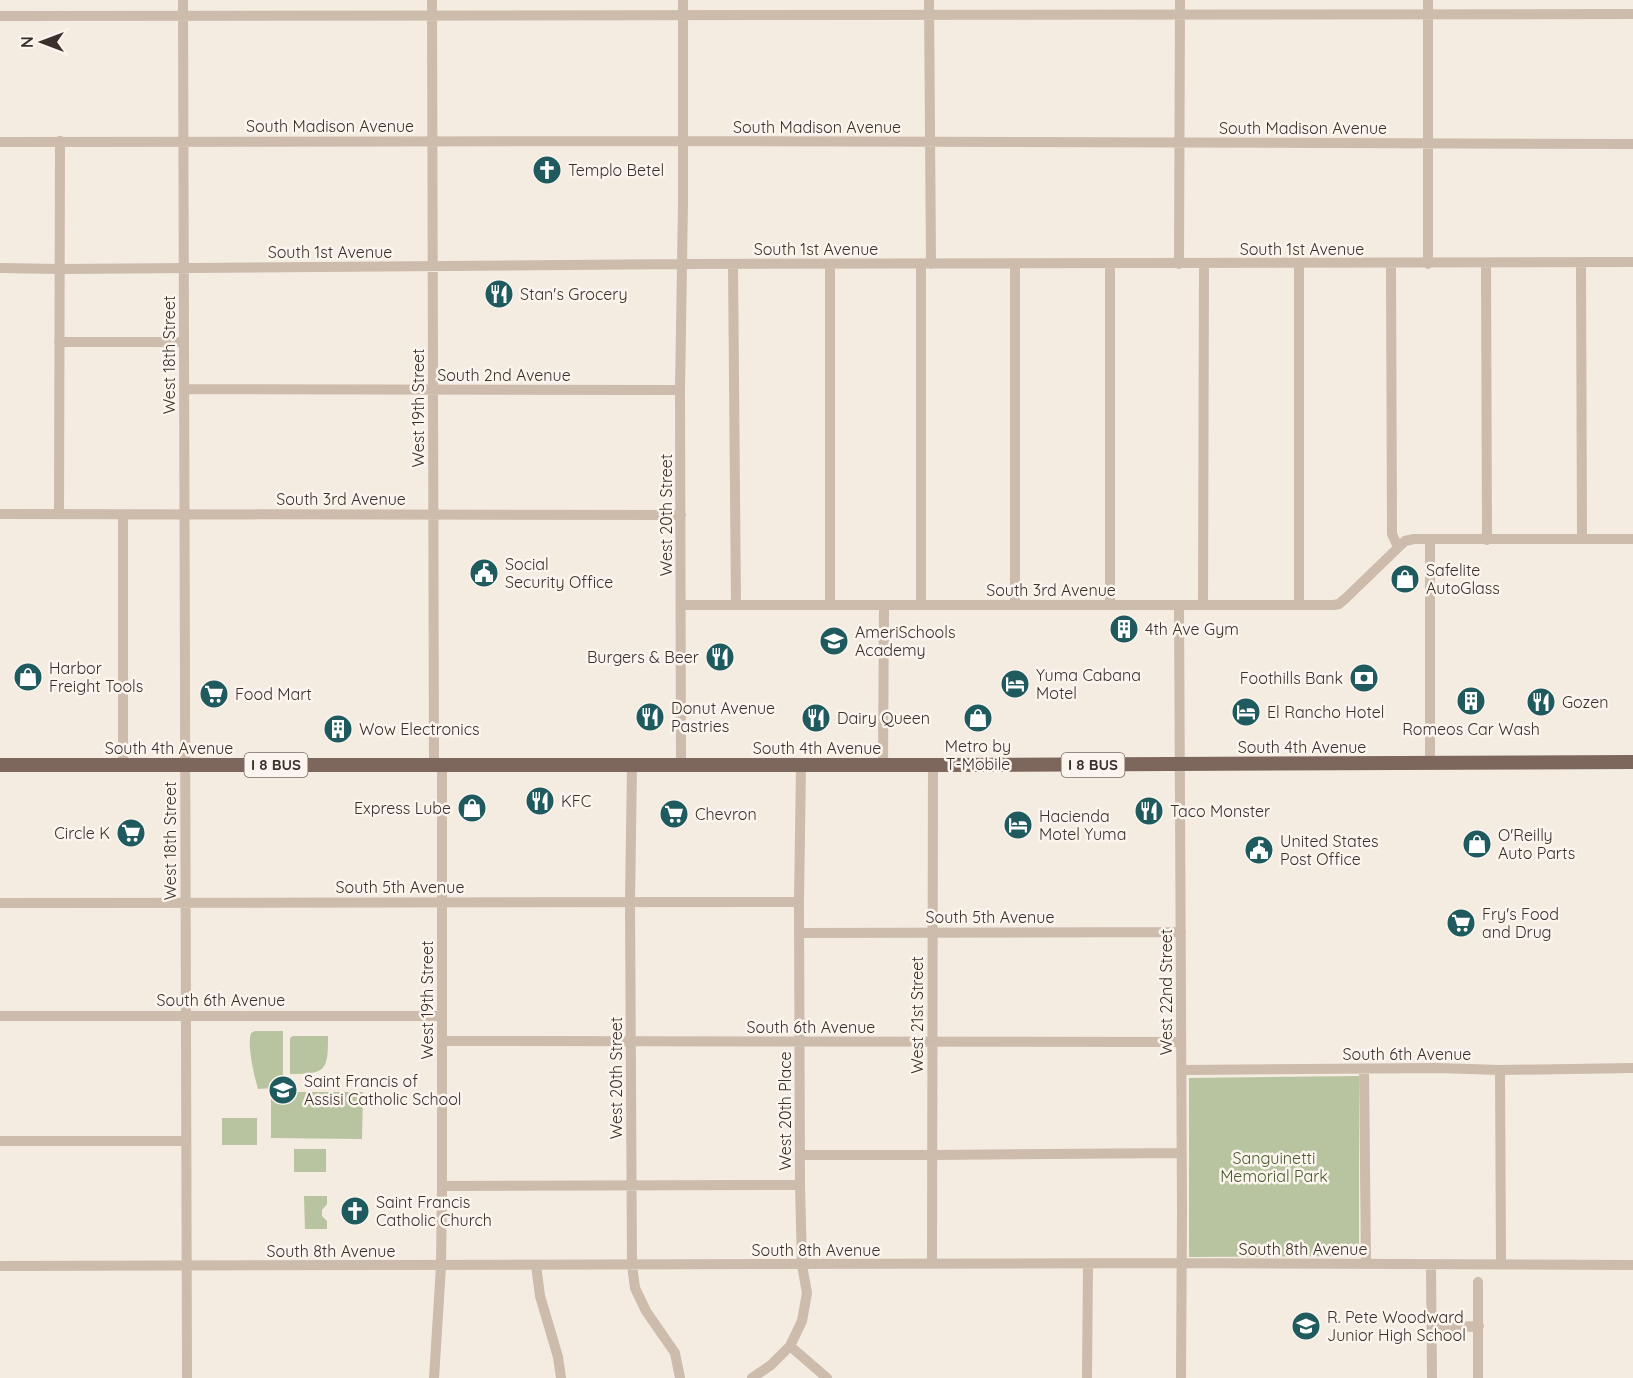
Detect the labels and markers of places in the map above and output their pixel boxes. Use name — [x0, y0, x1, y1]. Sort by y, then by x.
church icon: Templo Betel — [531, 154, 563, 186]
place label: Templo Betel — [568, 160, 664, 180]
restaurant icon: Stan's Grocery — [483, 278, 515, 310]
place label: Stan's Grocery — [520, 284, 628, 304]
place label: Social Security Office — [505, 554, 613, 592]
public building icon: Social Security Office — [468, 557, 500, 589]
place label: Safelite AutoGlass — [1426, 560, 1500, 598]
shop icon: Safelite AutoGlass — [1389, 563, 1421, 595]
building icon: 4th Ave Gym — [1108, 613, 1140, 645]
place label: 4th Ave Gym — [1145, 619, 1239, 639]
place label: AmeriSchools Academy — [855, 622, 955, 660]
school or university icon: AmeriSchools Academy — [818, 625, 850, 657]
restaurant icon: Burgers & Beer — [704, 641, 736, 673]
place label: Burgers & Beer — [587, 647, 699, 667]
place label: Harbor Freight Tools — [49, 658, 143, 696]
shop icon: Harbor Freight Tools — [12, 661, 44, 693]
bank icon: Foothills Bank — [1348, 662, 1380, 694]
place label: Yuma Cabana Motel — [1036, 665, 1141, 703]
hotel icon: Yuma Cabana Motel — [999, 668, 1031, 700]
place label: Foothills Bank — [1240, 668, 1343, 688]
supermarket icon: Food Mart — [198, 678, 230, 710]
place label: Food Mart — [235, 684, 312, 704]
building icon: Romeos Car Wash — [1455, 685, 1487, 717]
restaurant icon: Gozen — [1525, 686, 1557, 718]
place label: Gozen — [1562, 692, 1608, 712]
hotel icon: El Rancho Hotel — [1230, 696, 1262, 728]
place label: Donut Avenue Pastries — [671, 698, 775, 736]
restaurant icon: Donut Avenue Pastries — [634, 701, 666, 733]
restaurant icon: Dairy Queen — [800, 702, 832, 734]
shop icon: Metro by T-Mobile — [962, 702, 994, 734]
place label: El Rancho Hotel — [1267, 702, 1385, 722]
place label: Dairy Queen — [837, 708, 930, 728]
building icon: Wow Electronics — [322, 713, 354, 745]
place label: Wow Electronics — [359, 719, 480, 739]
place label: Romeos Car Wash — [1402, 719, 1540, 739]
place label: Metro by T-Mobile — [945, 736, 1011, 774]
restaurant icon: KFC — [524, 785, 556, 817]
place label: KFC — [561, 791, 591, 811]
shop icon: Express Lube — [456, 792, 488, 824]
restaurant icon: Taco Monster — [1133, 795, 1165, 827]
place label: Express Lube — [354, 798, 451, 818]
supermarket icon: Chevron — [658, 798, 690, 830]
place label: Taco Monster — [1170, 801, 1270, 821]
place label: Chevron — [695, 804, 757, 824]
place label: Hacienda Motel Yuma — [1039, 806, 1126, 844]
hotel icon: Hacienda Motel Yuma — [1002, 809, 1034, 841]
supermarket icon: Circle K — [115, 817, 147, 849]
place label: Circle K — [54, 823, 110, 843]
place label: O'Reilly Auto Parts — [1498, 825, 1575, 863]
shop icon: O'Reilly Auto Parts — [1461, 828, 1493, 860]
place label: United States Post Office — [1280, 831, 1379, 869]
public building icon: United States Post Office — [1243, 834, 1275, 866]
place label: Fry's Food and Drug — [1482, 904, 1559, 942]
supermarket icon: Fry's Food and Drug — [1445, 907, 1477, 939]
place label: Saint Francis of Assisi Catholic School — [304, 1071, 462, 1109]
school or university icon: Saint Francis of Assisi Catholic School — [267, 1074, 299, 1106]
place label: Saint Francis Catholic Church — [376, 1192, 492, 1230]
church icon: Saint Francis Catholic Church — [339, 1195, 371, 1227]
place label: R. Pete Woodward Junior High School — [1327, 1307, 1466, 1345]
school or university icon: R. Pete Woodward Junior High School — [1290, 1310, 1322, 1342]

